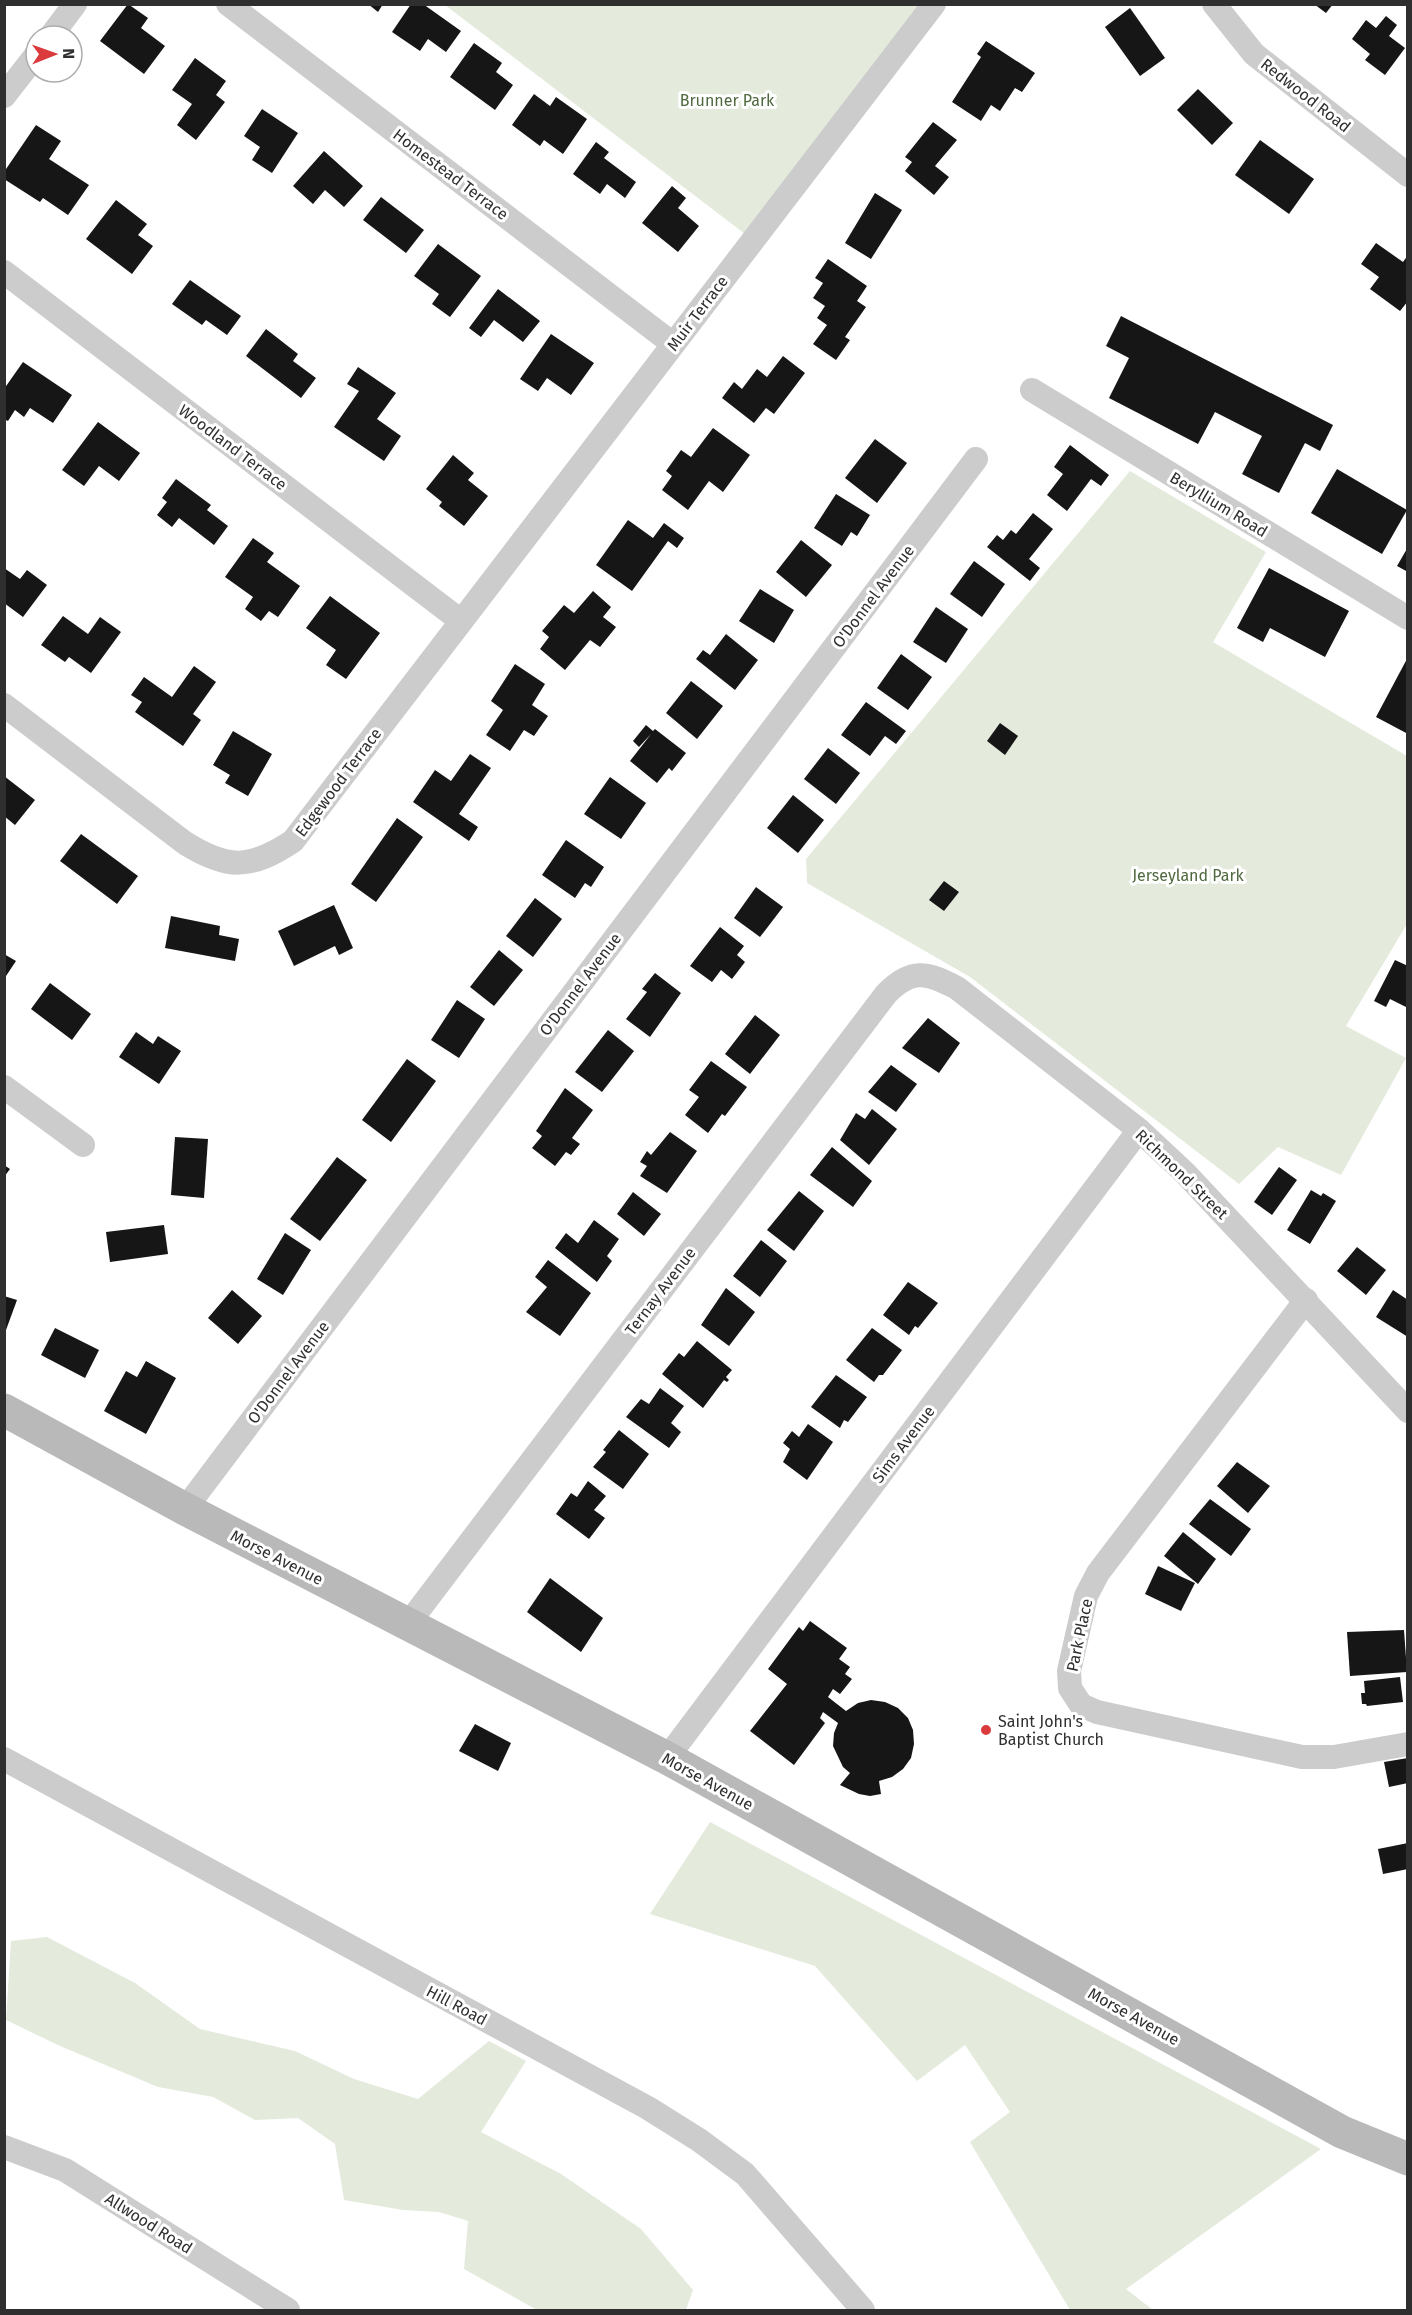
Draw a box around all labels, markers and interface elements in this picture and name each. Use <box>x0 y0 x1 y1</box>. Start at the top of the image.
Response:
north arrow <box>24 24 84 84</box>
text: N <box>59 48 78 59</box>
street label: Redwood Road <box>1257 54 1354 136</box>
park label: Brunner Park <box>680 91 775 110</box>
street label: Homestead Terrace <box>389 125 512 224</box>
street label: Muir Terrace <box>663 272 732 355</box>
street label: Woodland Terrace <box>175 401 291 494</box>
street label: Beryllium Road <box>1166 468 1271 541</box>
street label: O'Donnel Avenue <box>829 541 918 651</box>
street label: Edgewood Terrace <box>291 724 385 840</box>
park label: Jerseyland Park <box>1132 866 1245 885</box>
street label: O'Donnel Avenue <box>536 929 625 1039</box>
street label: Richmond Street <box>1132 1126 1232 1223</box>
street label: Ternay Avenue <box>621 1244 700 1339</box>
street label: O'Donnel Avenue <box>244 1317 333 1427</box>
street label: Sims Avenue <box>868 1402 939 1487</box>
street label: Morse Avenue <box>227 1526 326 1589</box>
street label: Park Place <box>1062 1597 1096 1673</box>
place label: Saint John's Baptist Church <box>998 1712 1104 1749</box>
marker: Saint John's Baptist Church <box>979 1723 993 1737</box>
street label: Morse Avenue <box>659 1749 757 1814</box>
street label: Hill Road <box>423 1982 490 2029</box>
street label: Morse Avenue <box>1085 1984 1183 2049</box>
street label: Allwood Road <box>102 2189 196 2258</box>

